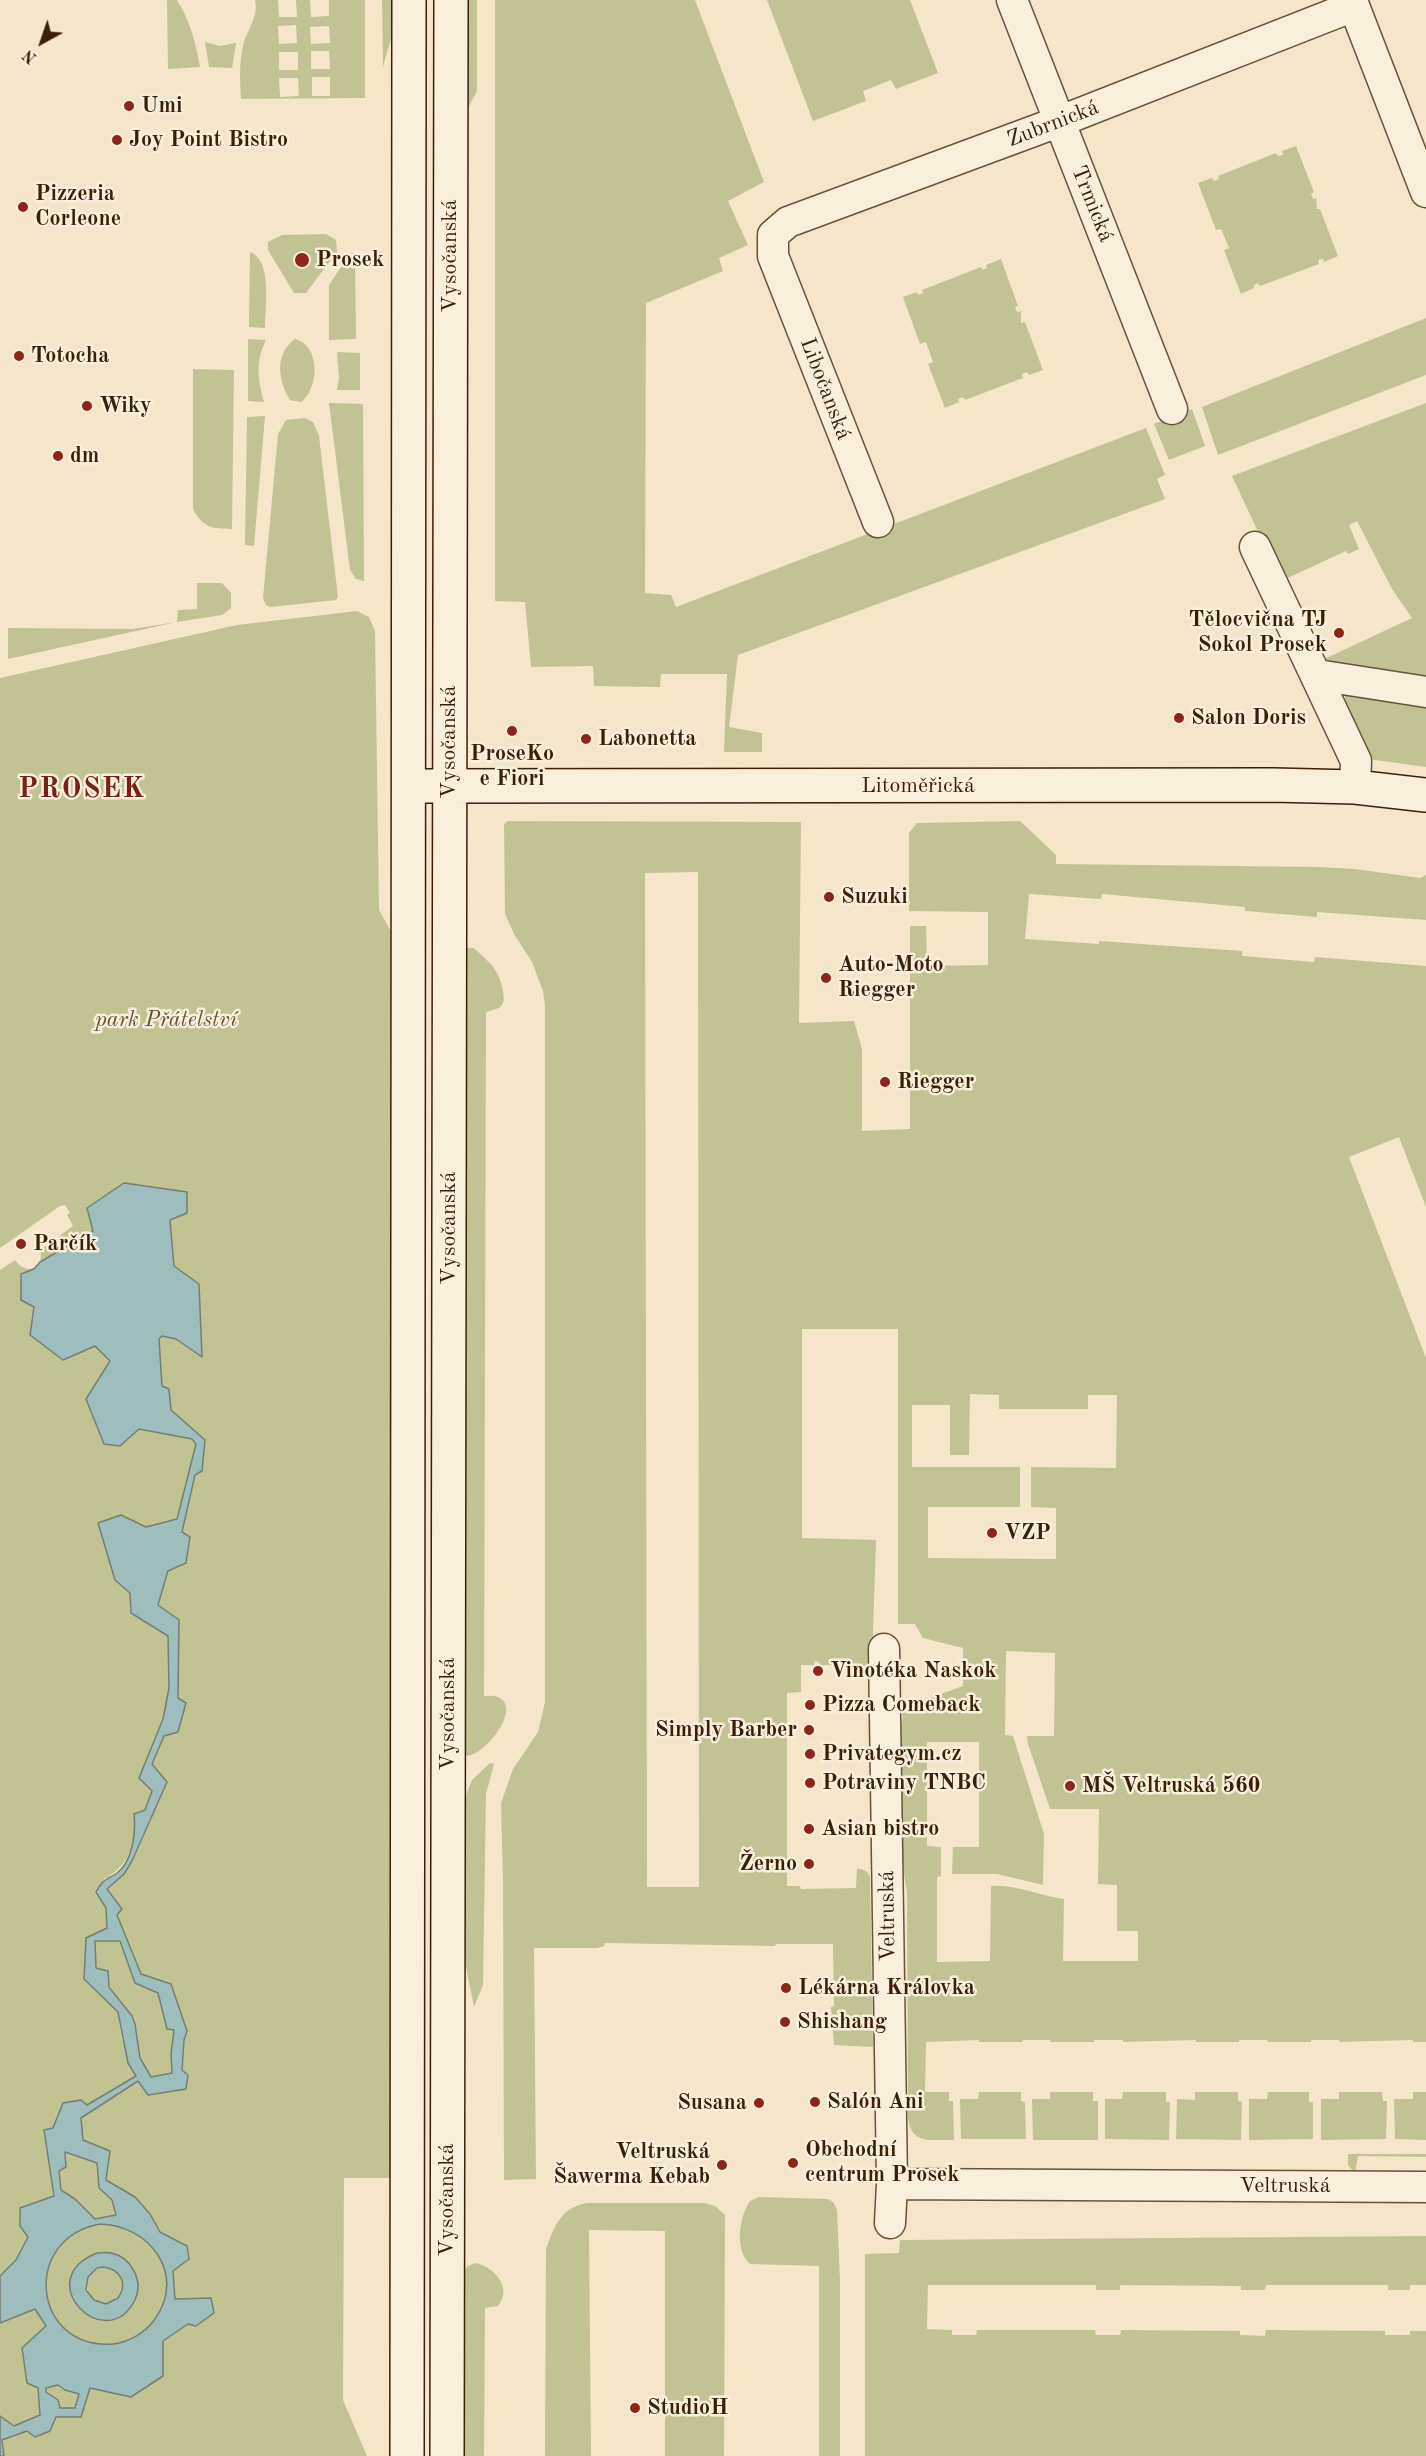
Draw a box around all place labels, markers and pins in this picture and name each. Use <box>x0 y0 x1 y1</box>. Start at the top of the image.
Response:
place label: Umi <box>141 93 183 119</box>
marker: Umi <box>122 99 136 113</box>
place label: Joy Point Bistro <box>129 127 288 153</box>
marker: Joy Point Bistro <box>110 133 124 147</box>
place label: Pizzeria Corleone <box>35 181 121 232</box>
marker: Pizzeria Corleone <box>16 200 30 214</box>
place label: Prosek <box>316 247 384 273</box>
marker: Prosek <box>293 251 311 269</box>
place label: Totocha <box>31 343 109 369</box>
marker: Totocha <box>12 349 26 363</box>
place label: Wiky <box>99 393 152 419</box>
marker: Wiky <box>80 399 94 413</box>
place label: dm <box>70 443 99 469</box>
marker: dm <box>51 449 65 463</box>
place label: Tělocvična TJ Sokol Prosek <box>1189 607 1327 658</box>
marker: Tělocvična TJ Sokol Prosek <box>1332 626 1346 640</box>
place label: Salon Doris <box>1191 705 1306 731</box>
marker: Salon Doris <box>1172 711 1186 725</box>
marker: ProseKo e Fiori <box>505 724 519 738</box>
place label: Labonetta <box>598 726 696 752</box>
marker: Labonetta <box>579 732 593 746</box>
place label: ProseKo e Fiori <box>470 741 554 792</box>
place label: Suzuki <box>841 884 908 910</box>
marker: Suzuki <box>822 890 836 904</box>
place label: Auto-Moto Riegger <box>838 952 944 1004</box>
marker: Auto-Moto Riegger <box>819 971 833 985</box>
place label: Riegger <box>897 1069 974 1095</box>
marker: Riegger <box>878 1075 892 1089</box>
place label: Parčík <box>33 1231 97 1257</box>
marker: Parčík <box>14 1237 28 1251</box>
place label: VZP <box>1004 1520 1051 1546</box>
marker: VZP <box>985 1526 999 1540</box>
place label: Vinotéka Naskok <box>830 1658 997 1684</box>
marker: Vinotéka Naskok <box>811 1664 825 1678</box>
place label: Pizza Comeback <box>822 1692 981 1718</box>
marker: Pizza Comeback <box>803 1698 817 1712</box>
place label: Simply Barber <box>655 1717 797 1743</box>
marker: Simply Barber <box>802 1723 816 1737</box>
place label: Privategym.cz <box>822 1741 962 1767</box>
marker: Privategym.cz <box>803 1747 817 1761</box>
place label: Potraviny TNBC <box>822 1770 986 1796</box>
place label: MŠ Veltruská 560 <box>1082 1773 1260 1799</box>
marker: Potraviny TNBC <box>803 1776 817 1790</box>
marker: MŠ Veltruská 560 <box>1063 1779 1077 1793</box>
place label: Asian bistro <box>821 1816 939 1842</box>
marker: Asian bistro <box>802 1822 816 1836</box>
place label: Žerno <box>739 1851 797 1877</box>
marker: Žerno <box>802 1857 816 1871</box>
place label: Lékárna Královka <box>798 1975 975 2001</box>
marker: Lékárna Královka <box>779 1981 793 1995</box>
place label: Shishang <box>797 2009 887 2035</box>
marker: Shishang <box>778 2015 792 2029</box>
place label: Salón Ani <box>827 2089 923 2115</box>
place label: Susana <box>677 2090 747 2116</box>
marker: Salón Ani <box>808 2095 822 2109</box>
marker: Susana <box>752 2096 766 2110</box>
place label: Obchodní centrum Prosek <box>805 2137 960 2188</box>
place label: Veltruská Šawerma Kebab <box>553 2139 710 2190</box>
marker: Obchodní centrum Prosek <box>786 2156 800 2170</box>
marker: Veltruská Šawerma Kebab <box>715 2158 729 2172</box>
place label: StudioH <box>647 2395 728 2421</box>
marker: StudioH <box>628 2401 642 2415</box>

